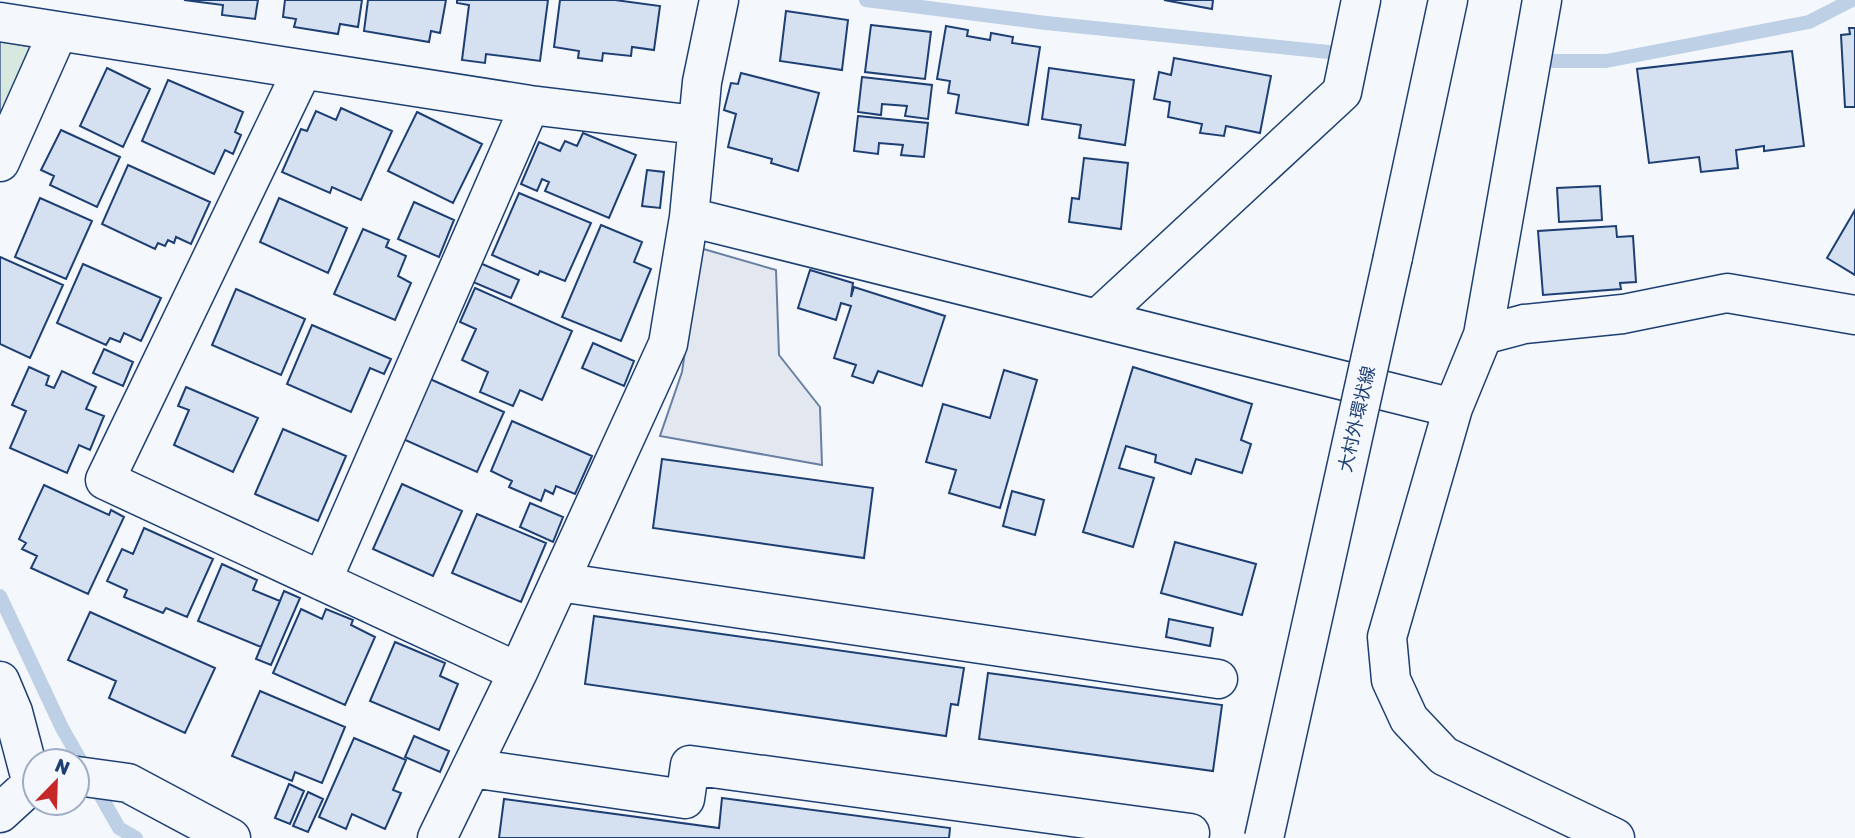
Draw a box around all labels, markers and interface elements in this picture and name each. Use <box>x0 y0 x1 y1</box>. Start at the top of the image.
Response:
street label: 大村外環状線 <box>1334 364 1380 474</box>
north arrow <box>21 747 91 817</box>
text: N <box>52 754 73 780</box>

